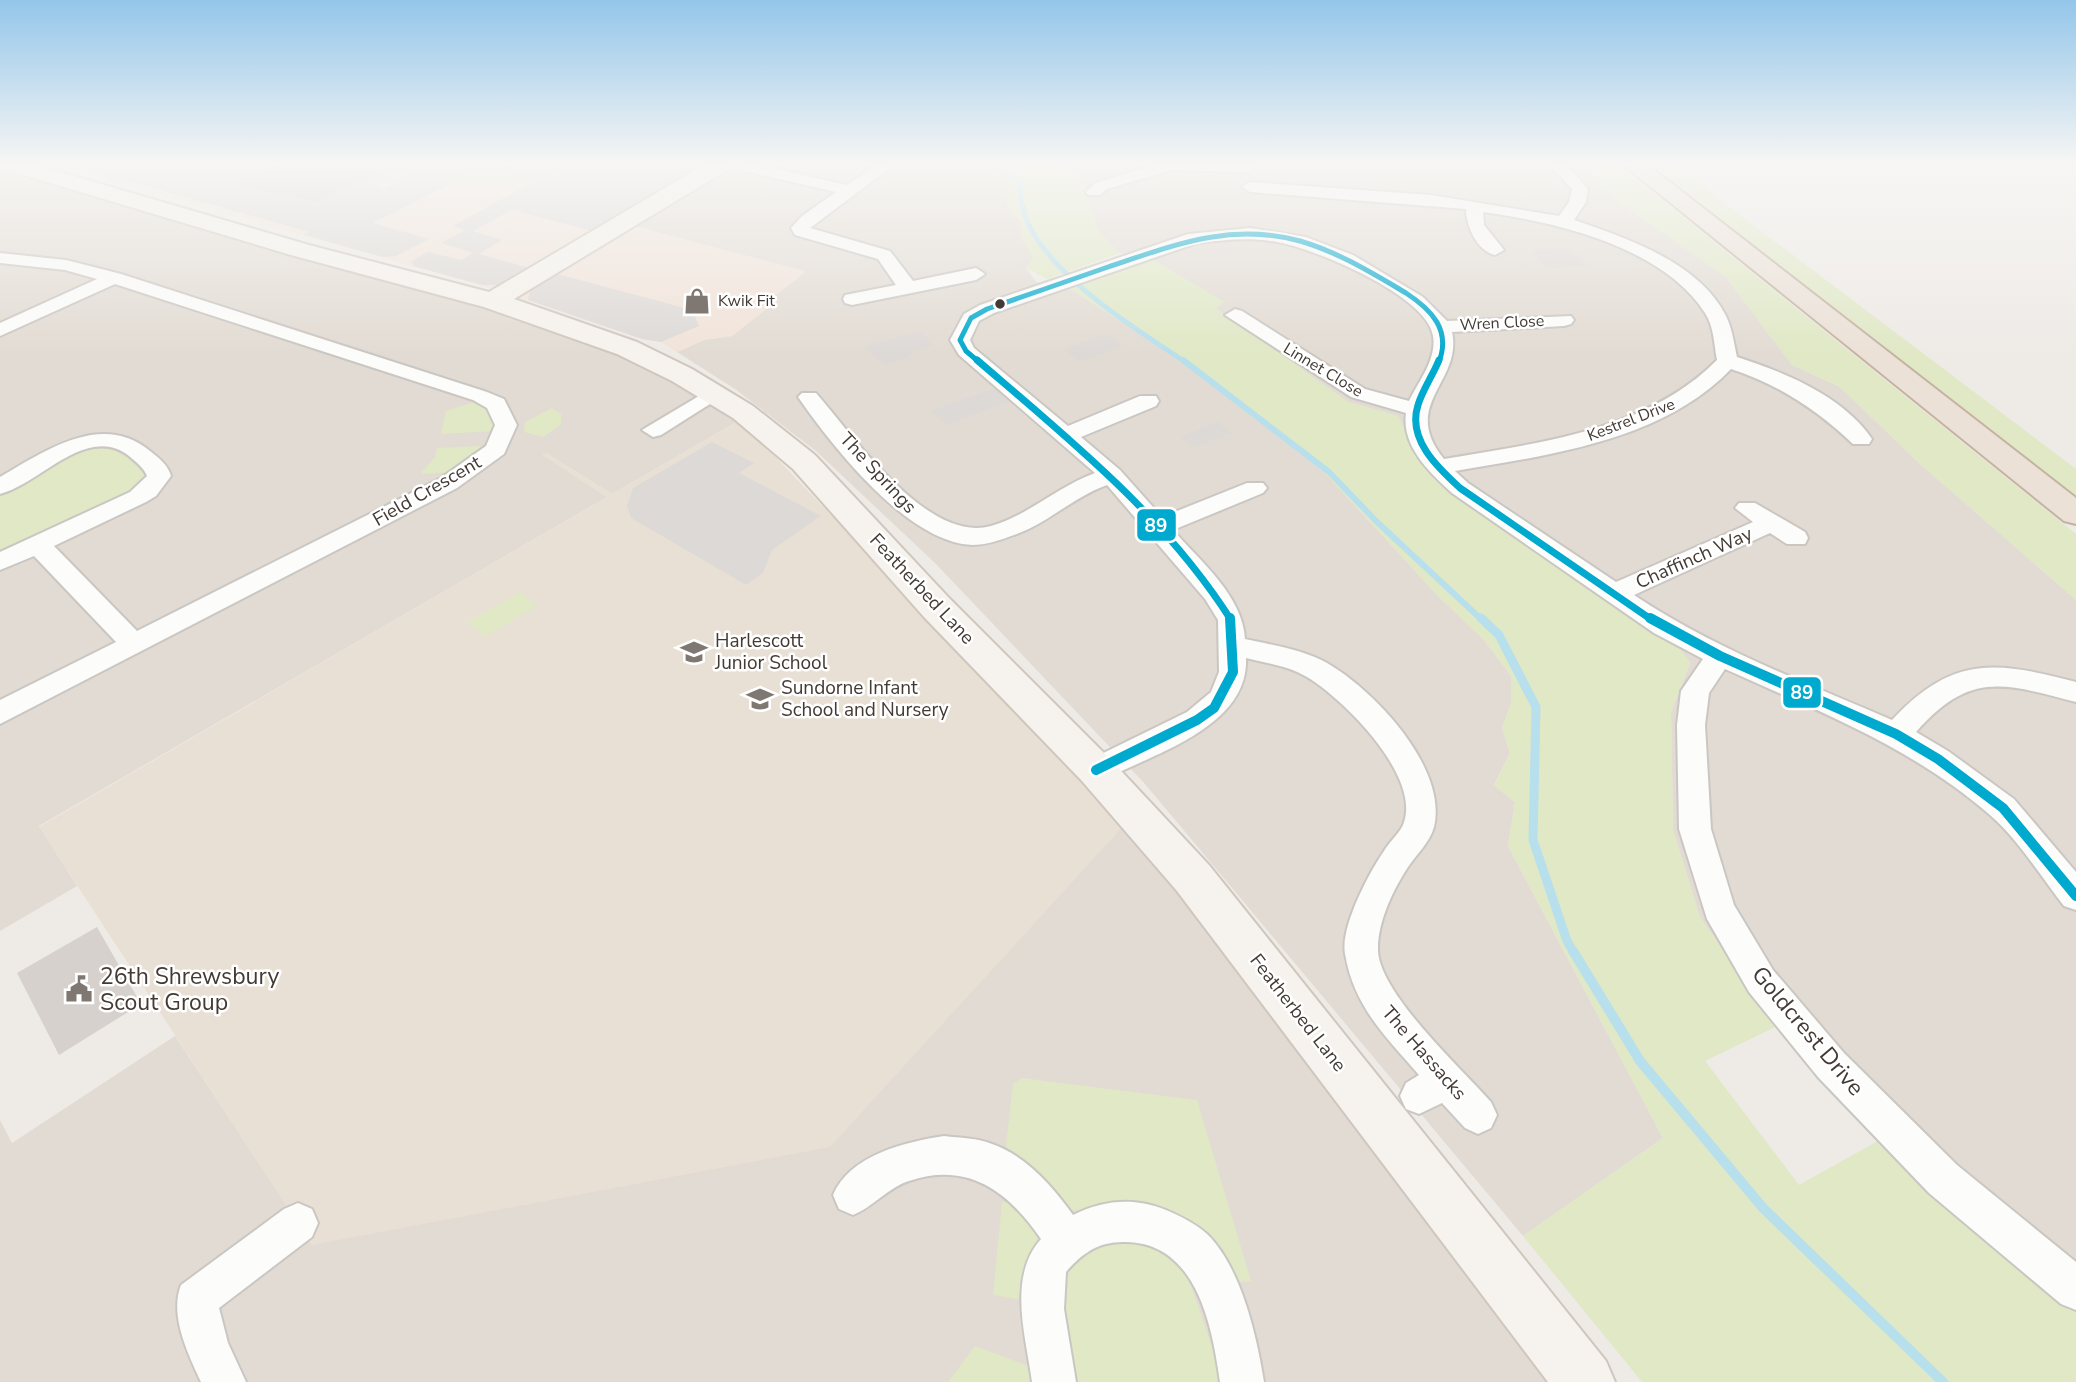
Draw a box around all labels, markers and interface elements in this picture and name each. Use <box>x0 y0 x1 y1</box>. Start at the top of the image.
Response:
shop icon: Kwik Fit <box>682 286 712 316</box>
place label: Kwik Fit <box>718 290 775 312</box>
unlabelled marker <box>993 297 1007 311</box>
street label: Wren Close <box>1459 310 1545 336</box>
street label: Linnet Close <box>1279 338 1367 402</box>
street label: Kestrel Drive <box>1584 393 1678 447</box>
street label: The Springs <box>834 427 922 519</box>
street label: Field Crescent <box>368 449 486 533</box>
line badge: 89 <box>1136 508 1177 542</box>
text: 89 <box>1145 513 1167 539</box>
street label: Chaffinch Way <box>1632 521 1757 595</box>
street label: Featherbed Lane <box>864 528 980 650</box>
place label: Harlescott Junior School <box>714 628 828 676</box>
school or university icon: Harlescott Junior School <box>679 637 709 667</box>
place label: Sundorne Infant School and Nursery <box>781 675 949 723</box>
line badge: 89 <box>1782 676 1822 709</box>
text: 89 <box>1791 680 1813 706</box>
school or university icon: Sundorne Infant School and Nursery <box>745 684 775 714</box>
street label: Featherbed Lane <box>1244 949 1352 1077</box>
street label: Goldcrest Drive <box>1745 960 1871 1102</box>
place label: 26th Shrewsbury Scout Group <box>100 961 279 1018</box>
public building icon: 26th Shrewsbury Scout Group <box>64 974 94 1004</box>
street label: The Hassacks <box>1376 1000 1472 1106</box>

